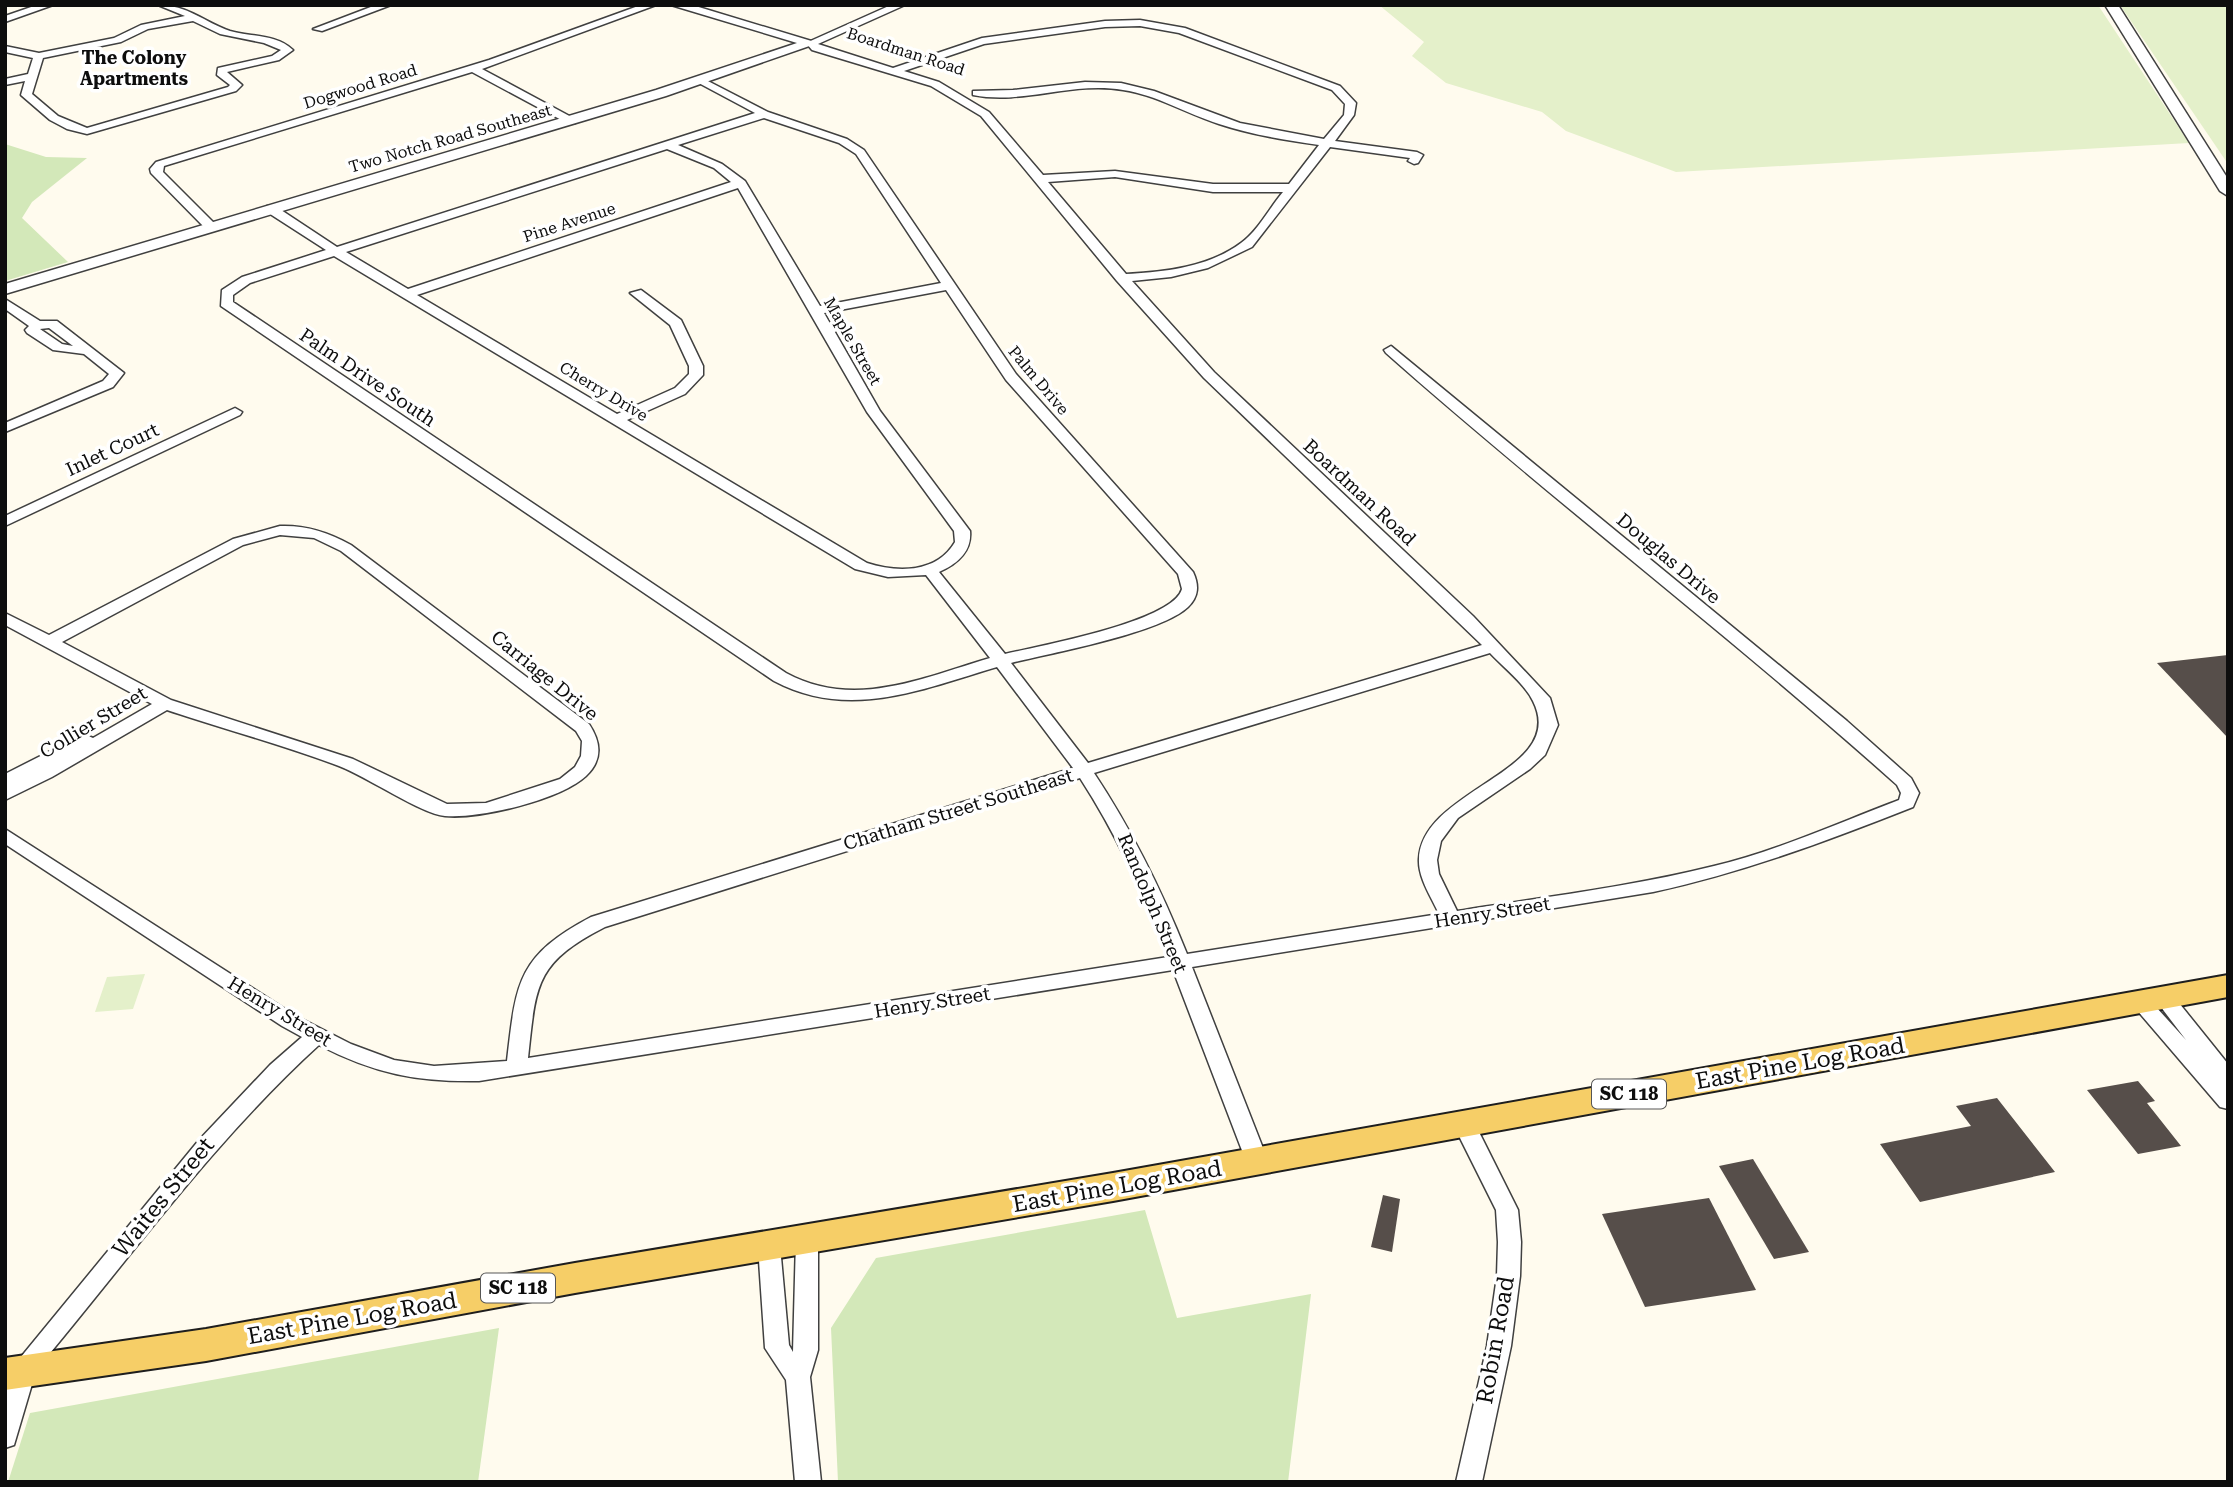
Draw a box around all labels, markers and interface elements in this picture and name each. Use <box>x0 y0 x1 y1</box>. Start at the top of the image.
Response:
street label: Boardman Road <box>845 23 967 79</box>
district label: The Colony Apartments <box>80 47 188 89</box>
street label: Dogwood Road <box>301 60 419 113</box>
street label: Two Notch Road Southeast <box>347 100 554 177</box>
street label: Pine Avenue <box>521 199 618 246</box>
street label: Maple Street <box>820 294 885 388</box>
street label: Palm Drive South <box>295 323 440 432</box>
street label: Palm Drive <box>1004 342 1073 419</box>
street label: Cherry Drive <box>556 358 651 425</box>
street label: Inlet Court <box>62 418 162 481</box>
street label: Boardman Road <box>1299 434 1421 550</box>
street label: Douglas Drive <box>1612 508 1725 609</box>
street label: Carriage Drive <box>487 625 603 726</box>
street label: Collier Street <box>36 681 151 763</box>
street label: Chatham Street Southeast <box>841 764 1076 855</box>
street label: Randolph Street <box>1113 830 1192 976</box>
street label: Henry Street <box>1432 892 1552 933</box>
street label: Henry Street <box>224 971 336 1051</box>
street label: Henry Street <box>872 982 992 1023</box>
street label: East Pine Log Road <box>1693 1032 1907 1095</box>
road number: SC 118 <box>1592 1079 1666 1108</box>
street label: Waites Street <box>107 1132 220 1262</box>
street label: East Pine Log Road <box>1010 1155 1224 1218</box>
road number: SC 118 <box>481 1274 555 1302</box>
street label: Robin Road <box>1471 1274 1520 1406</box>
street label: East Pine Log Road <box>245 1287 459 1350</box>

